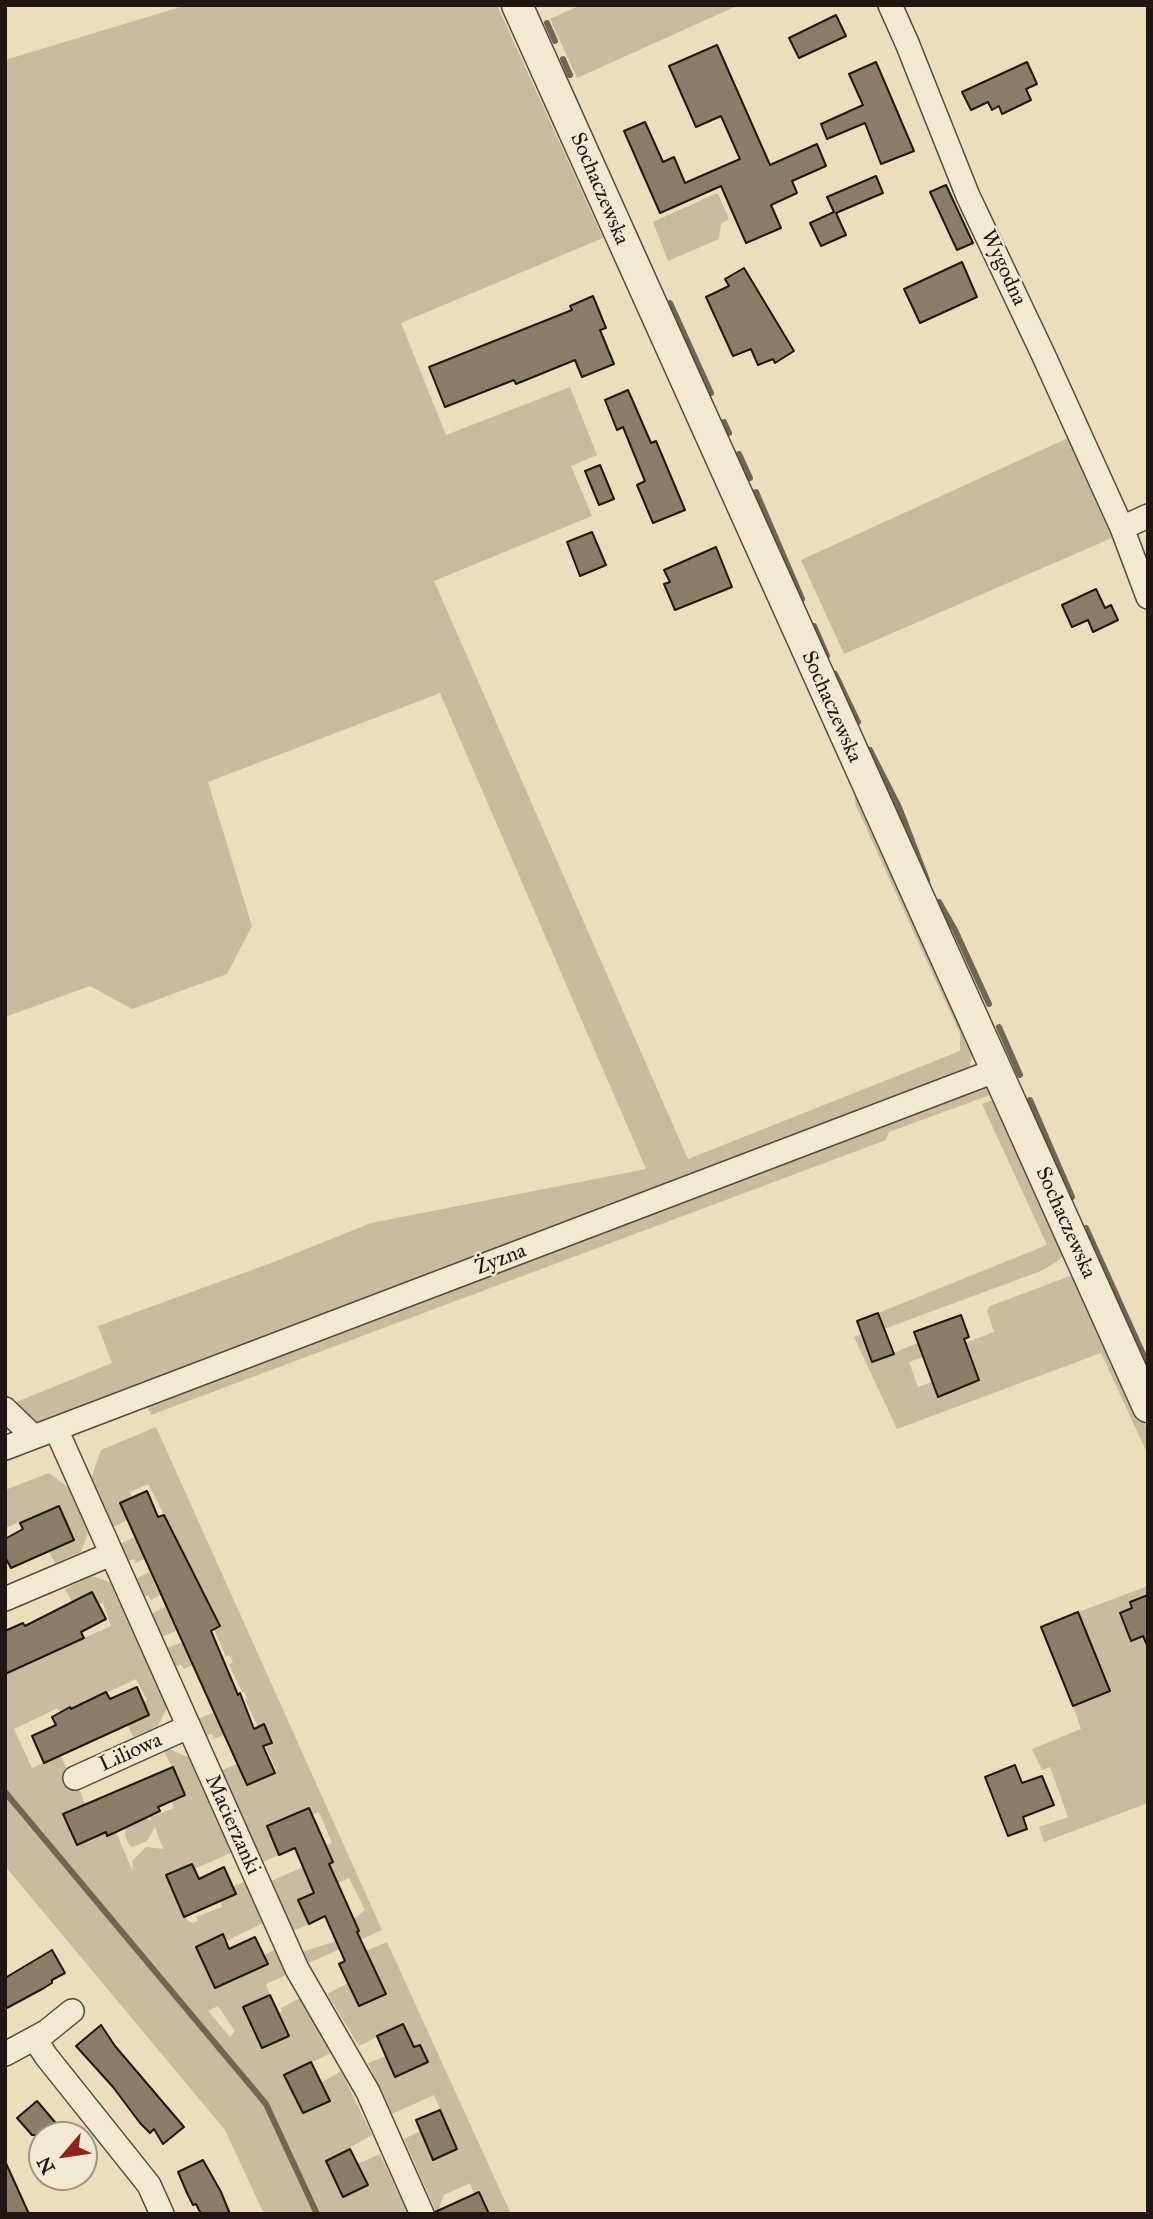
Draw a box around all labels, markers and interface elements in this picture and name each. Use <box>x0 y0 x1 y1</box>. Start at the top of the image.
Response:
street label: Sochaczewska <box>564 129 634 249</box>
street label: Wygodna <box>975 226 1031 310</box>
street label: Sochaczewska <box>795 647 867 767</box>
street label: Sochaczewska <box>1029 1163 1101 1283</box>
street label: Żyzna <box>472 1239 530 1281</box>
street label: Liliowa <box>96 1728 166 1778</box>
street label: Macierzanki <box>199 1771 265 1879</box>
north arrow <box>28 2121 98 2191</box>
text: N <box>32 2153 60 2178</box>

